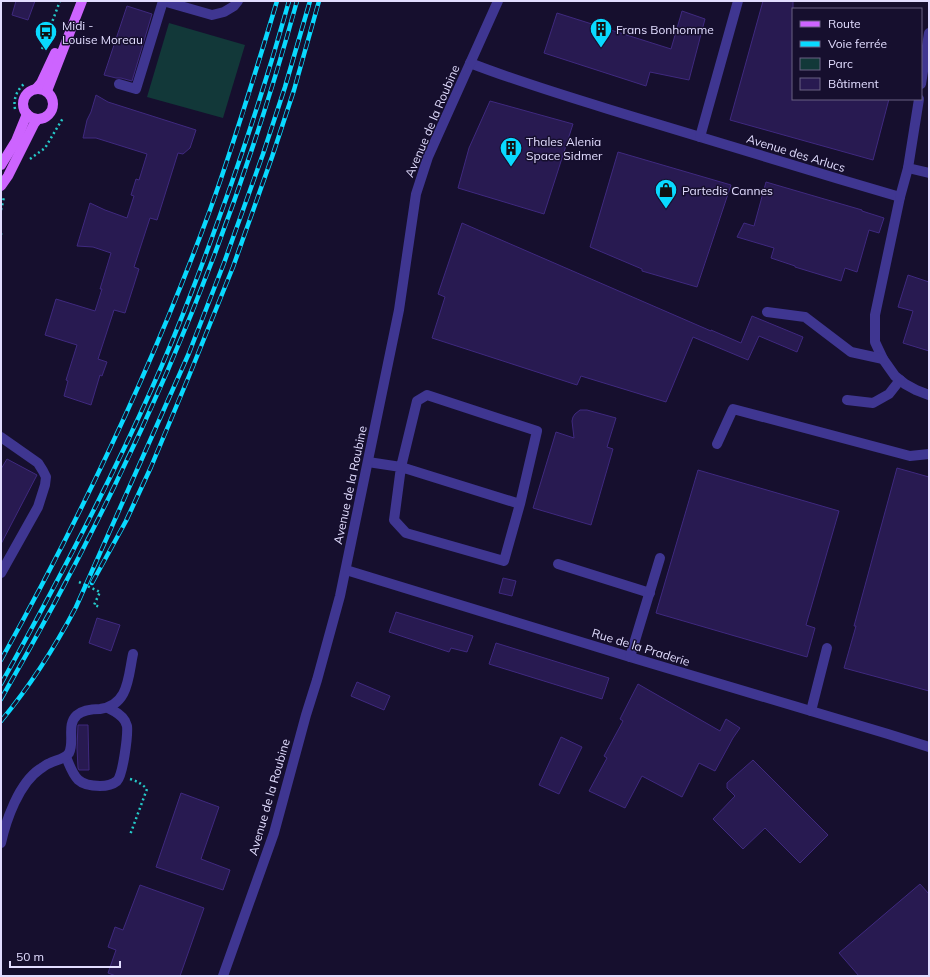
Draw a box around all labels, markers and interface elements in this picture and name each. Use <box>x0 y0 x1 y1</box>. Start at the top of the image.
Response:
legend <box>792 8 922 100</box>
building icon: Frans Bonhomme <box>588 16 614 49</box>
text: Route <box>828 16 861 31</box>
place label: Midi - Louise Moreau <box>62 18 143 47</box>
bus stop icon: Midi - Louise Moreau <box>33 19 59 52</box>
place label: Frans Bonhomme <box>616 22 714 37</box>
text: Voie ferrée <box>828 36 887 51</box>
text: Parc <box>828 56 853 71</box>
street label: Avenue de la Roubine <box>402 63 462 179</box>
text: Bâtiment <box>828 76 879 91</box>
street label: Avenue des Arlucs <box>745 131 847 175</box>
place label: Thales Alenia Space Sidmer <box>526 134 603 163</box>
building icon: Thales Alenia Space Sidmer <box>498 135 524 168</box>
shop icon: Partedis Cannes <box>653 177 679 210</box>
place label: Partedis Cannes <box>682 183 773 198</box>
street label: Avenue de la Roubine <box>330 424 370 546</box>
street label: Rue de la Praderie <box>590 625 692 669</box>
street label: Avenue de la Roubine <box>245 737 293 857</box>
scale bar <box>10 943 120 969</box>
text: 50 m <box>16 949 44 964</box>

